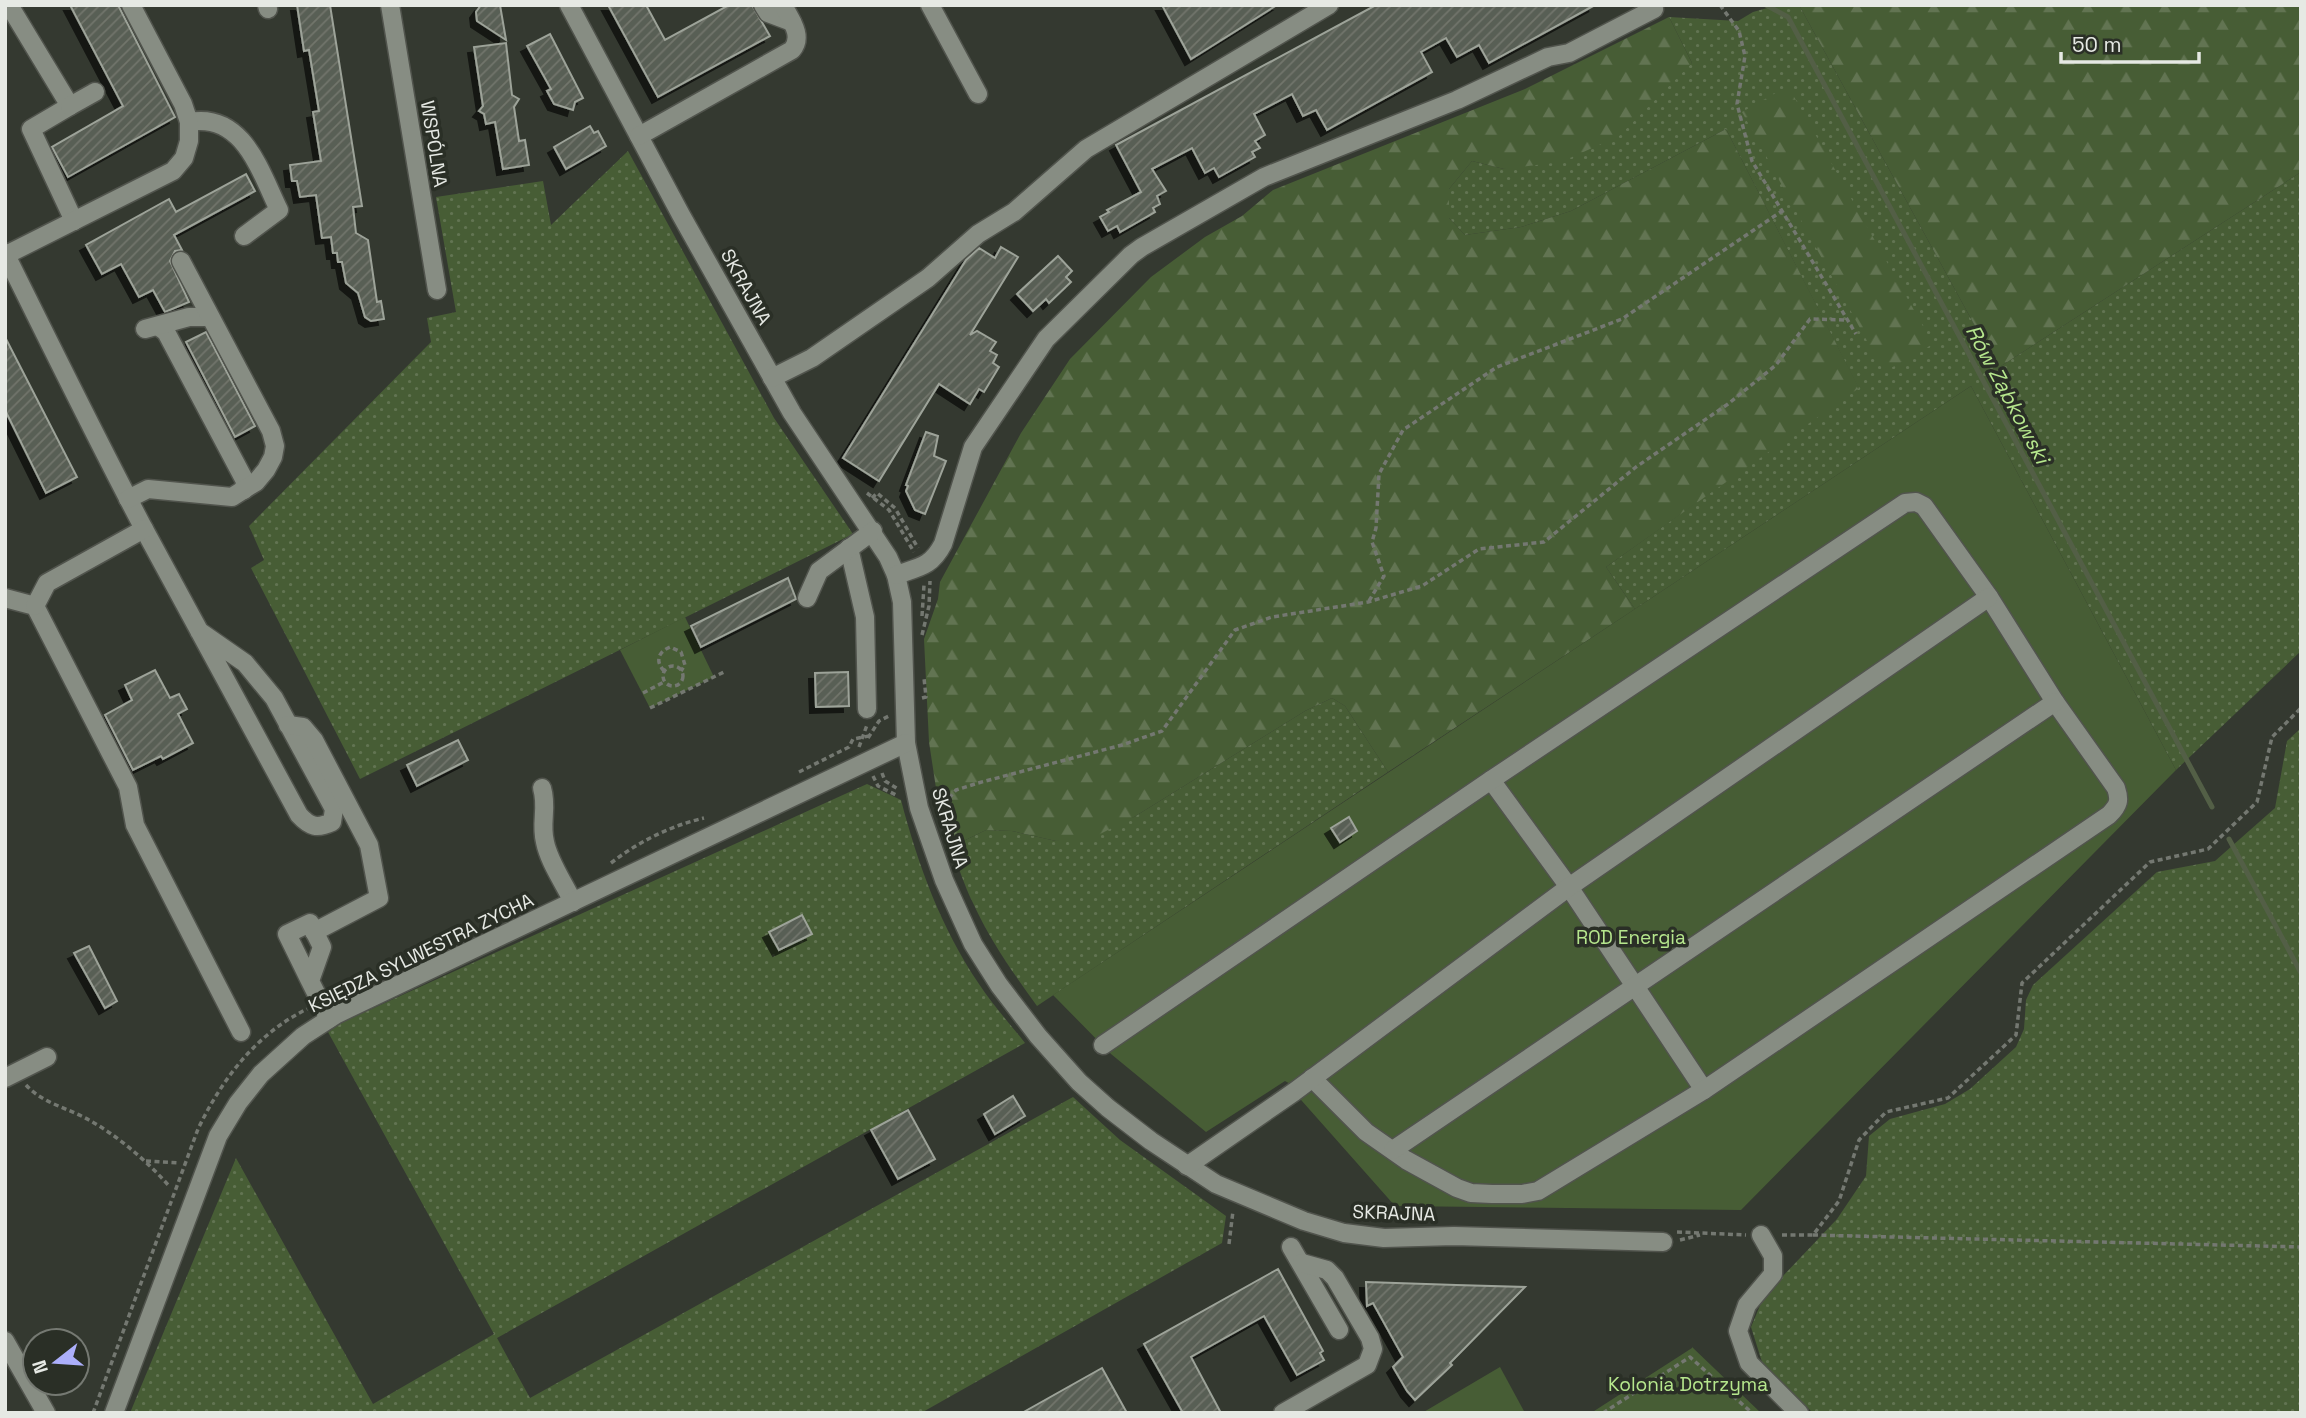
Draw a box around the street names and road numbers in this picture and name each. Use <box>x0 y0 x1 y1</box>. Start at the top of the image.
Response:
street label: WSPÓLNA <box>415 99 453 189</box>
street label: SKRAJNA <box>715 245 777 329</box>
street label: SKRAJNA <box>926 785 974 871</box>
street label: KSIĘDZA SYLWESTRA ZYCHA <box>304 887 538 1019</box>
street label: SKRAJNA <box>1352 1199 1436 1227</box>

